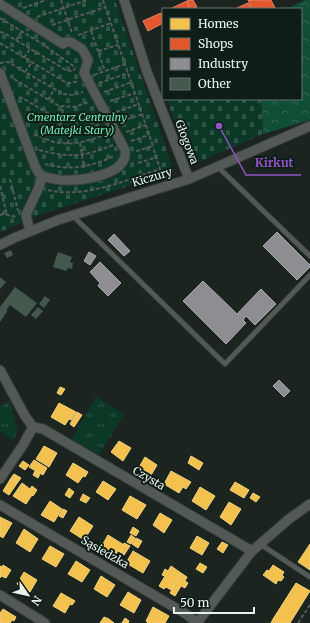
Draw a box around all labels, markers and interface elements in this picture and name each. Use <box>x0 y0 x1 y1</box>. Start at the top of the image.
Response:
legend <box>162 8 302 100</box>
text: Homes <box>198 16 239 31</box>
text: Shops <box>198 36 233 51</box>
text: Industry <box>198 56 248 71</box>
text: Other <box>198 76 232 91</box>
park label: Cmentarz Centralny (Matejki Stary) <box>27 110 127 137</box>
street label: Głogowa <box>172 118 202 166</box>
callout: Kirkut <box>246 151 301 175</box>
text: Kirkut <box>255 155 293 170</box>
street label: Kiczury <box>130 164 174 190</box>
street label: Czysta <box>130 463 168 493</box>
street label: Sąsiedzka <box>79 533 131 571</box>
north arrow <box>8 575 48 615</box>
scale bar <box>174 589 254 615</box>
text: N <box>28 593 45 608</box>
text: 50 m <box>180 595 209 610</box>

